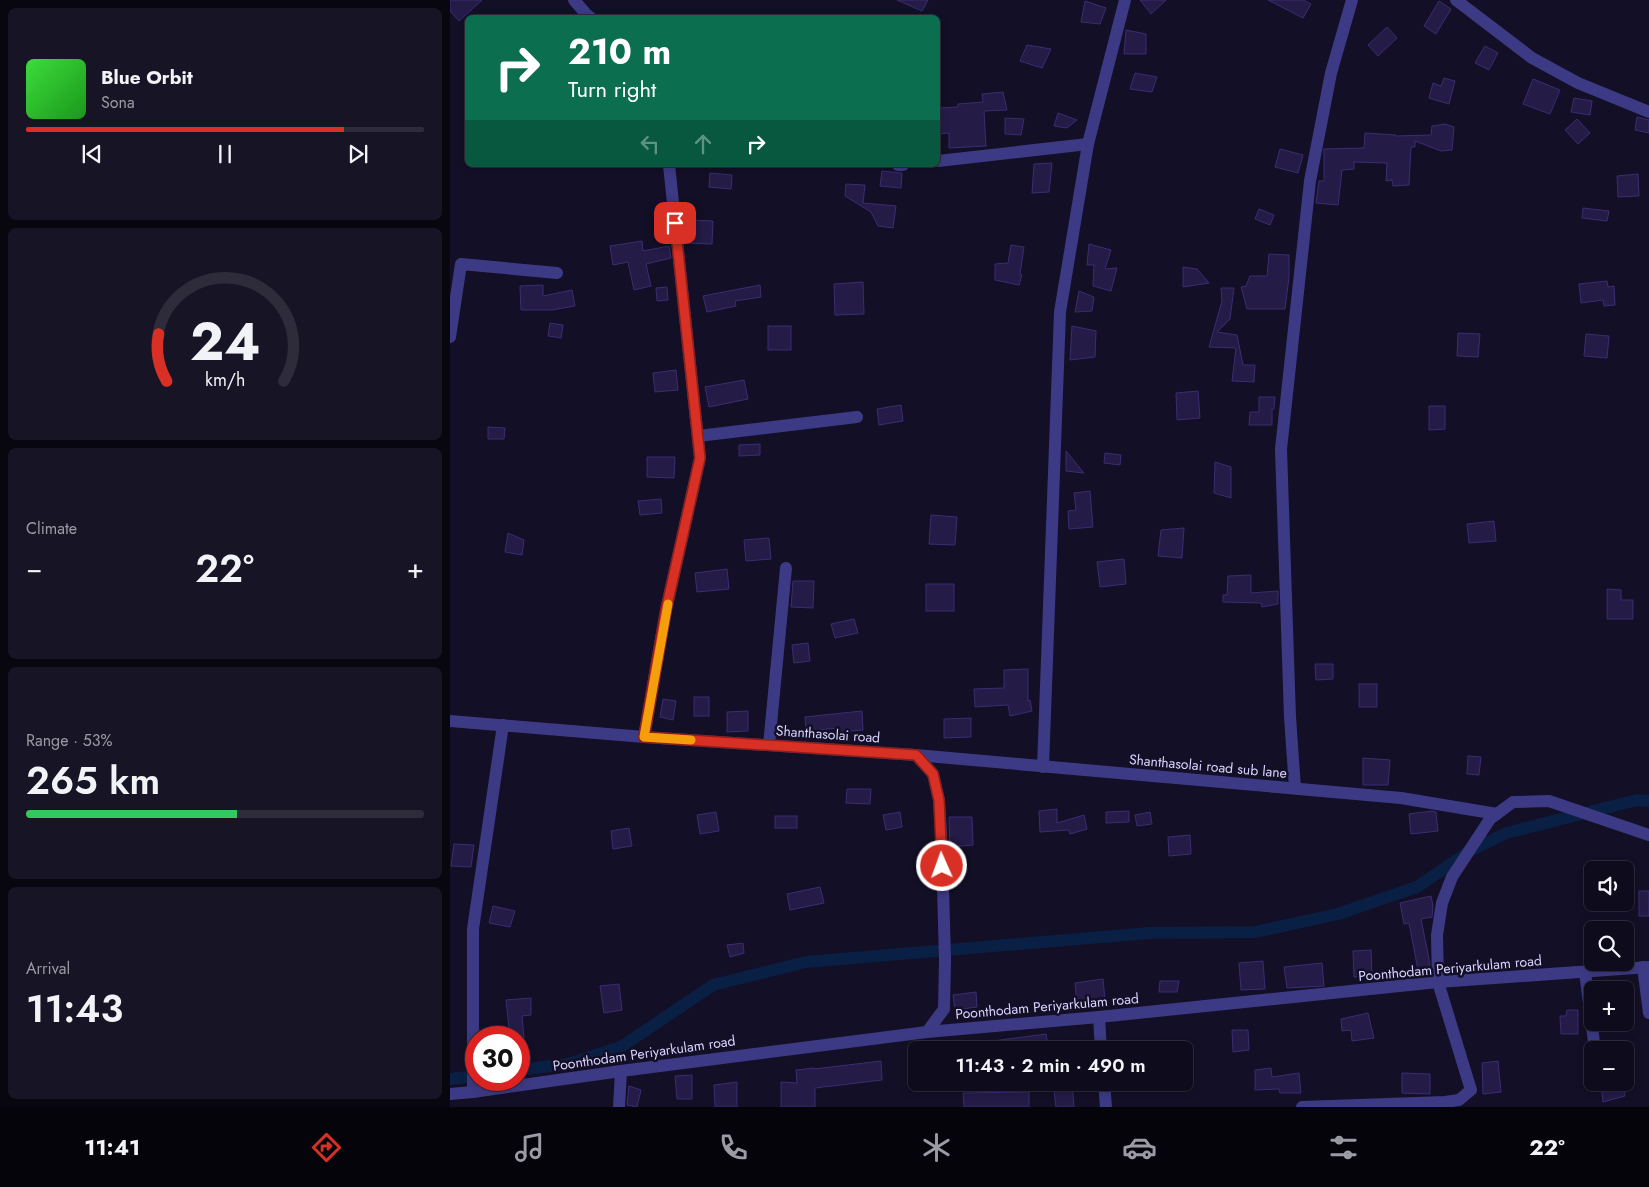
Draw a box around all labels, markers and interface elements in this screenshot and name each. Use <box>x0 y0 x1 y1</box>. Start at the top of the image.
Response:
text: 210 m <box>568 27 671 77</box>
icon: right <box>485 35 550 100</box>
text: Blue Orbit <box>101 64 193 91</box>
text: Turn right <box>568 73 656 105</box>
text: Sona <box>101 91 135 114</box>
icon: left <box>636 130 664 158</box>
icon: ahead <box>689 130 717 158</box>
icon: right <box>742 130 770 158</box>
icon: previous <box>78 140 106 168</box>
icon: pause <box>211 140 239 168</box>
icon: next <box>344 140 372 168</box>
pin <box>654 202 696 244</box>
icon: arrive <box>661 209 689 237</box>
text: 24 <box>190 304 260 380</box>
text: km/h <box>205 367 245 393</box>
text: Climate <box>26 517 77 540</box>
text: 22° <box>195 541 254 596</box>
text: − <box>26 548 43 589</box>
text: + <box>407 548 424 589</box>
street label: Shanthasolai road <box>775 720 881 748</box>
text: Range · 53% <box>26 729 113 752</box>
street label: Shanthasolai road sub lane <box>1128 749 1288 783</box>
text: 265 km <box>26 753 160 808</box>
position arrow <box>915 839 967 891</box>
map controls <box>1584 861 1634 1091</box>
button: sound <box>1584 861 1634 911</box>
button: search <box>1584 921 1634 971</box>
street label: Poonthodam Periyarkulam road <box>1357 950 1543 986</box>
text: Arrival <box>26 957 70 980</box>
text: 11:43 <box>26 981 123 1036</box>
button: + <box>1584 981 1634 1031</box>
street label: Poonthodam Periyarkulam road <box>954 988 1140 1024</box>
speed limit sign: 30 <box>465 1026 530 1091</box>
street label: Poonthodam Periyarkulam road <box>551 1030 737 1076</box>
button: − <box>1584 1041 1634 1091</box>
text: 11:43 · 2 min · 490 m <box>955 1052 1146 1079</box>
icon: directions <box>309 1130 344 1165</box>
icon: music <box>512 1130 547 1165</box>
icon: phone <box>716 1130 751 1165</box>
icon: climate <box>919 1130 954 1165</box>
icon: car <box>1122 1130 1157 1165</box>
icon: filters <box>1326 1130 1361 1165</box>
text: 11:41 <box>84 1131 140 1163</box>
text: 22° <box>1529 1131 1565 1163</box>

